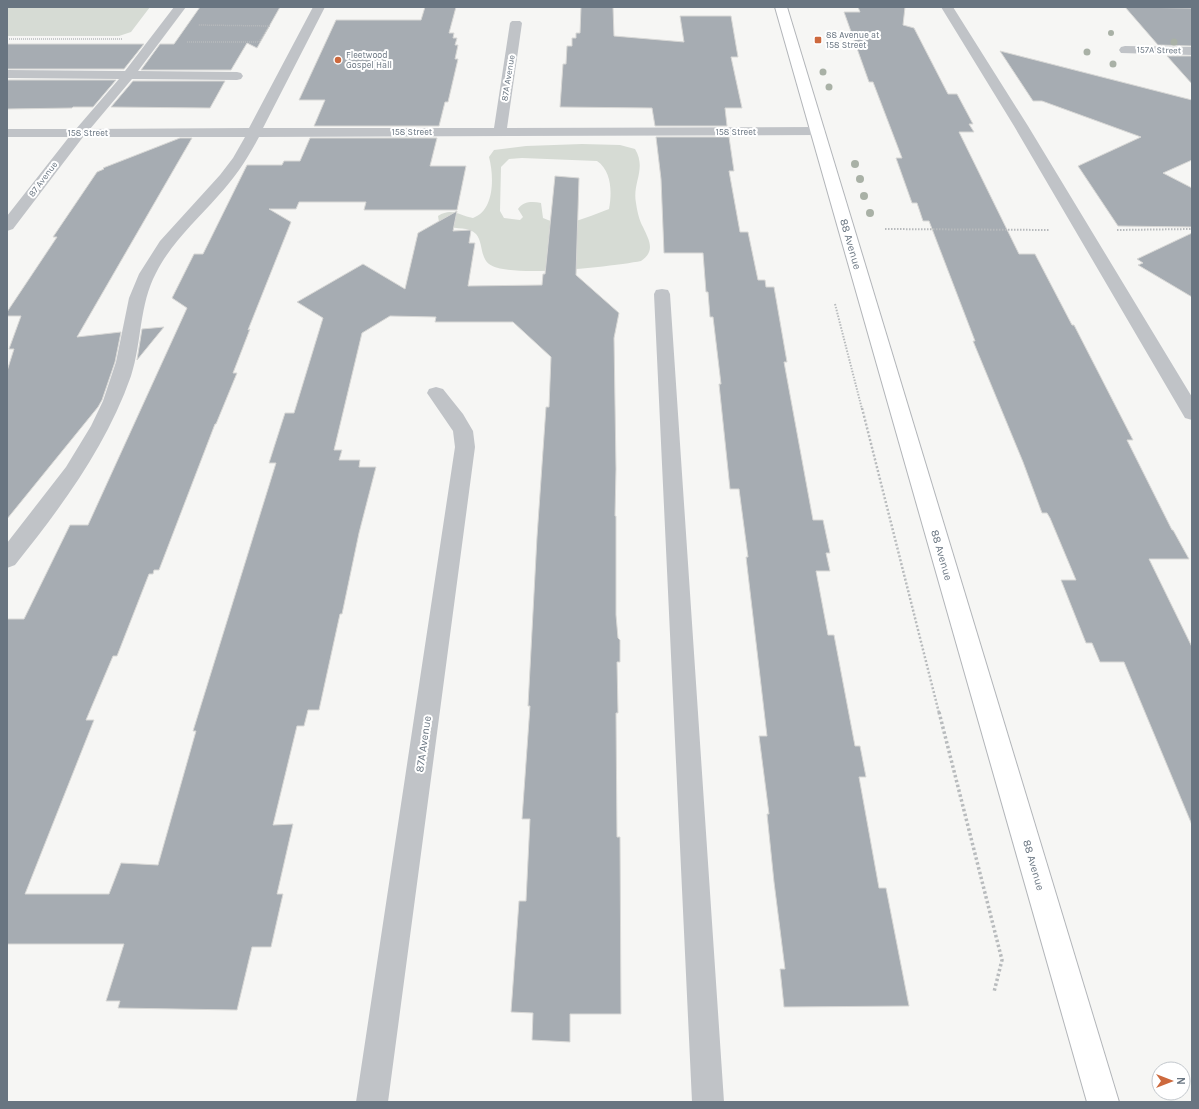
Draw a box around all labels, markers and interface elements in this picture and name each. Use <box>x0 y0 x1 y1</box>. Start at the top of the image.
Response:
place label: 88 Avenue at 158 Street <box>826 30 880 50</box>
marker: 88 Avenue at 158 Street <box>813 35 823 45</box>
street label: 157A Street <box>1137 45 1182 55</box>
place label: Fleetwood Gospel Hall <box>346 50 392 70</box>
street label: 87A Avenue <box>499 54 517 102</box>
marker: Fleetwood Gospel Hall <box>333 55 343 65</box>
street label: 158 Street <box>392 127 433 137</box>
street label: 158 Street <box>716 127 757 137</box>
street label: 158 Street <box>68 128 109 138</box>
street label: 87 Avenue <box>27 159 60 199</box>
street label: 88 Avenue <box>837 217 864 271</box>
street label: 88 Avenue <box>928 528 955 582</box>
street label: 87A Avenue <box>413 715 434 773</box>
street label: 88 Avenue <box>1020 838 1047 892</box>
north arrow <box>1151 1061 1191 1101</box>
text: N <box>1174 1077 1187 1085</box>

